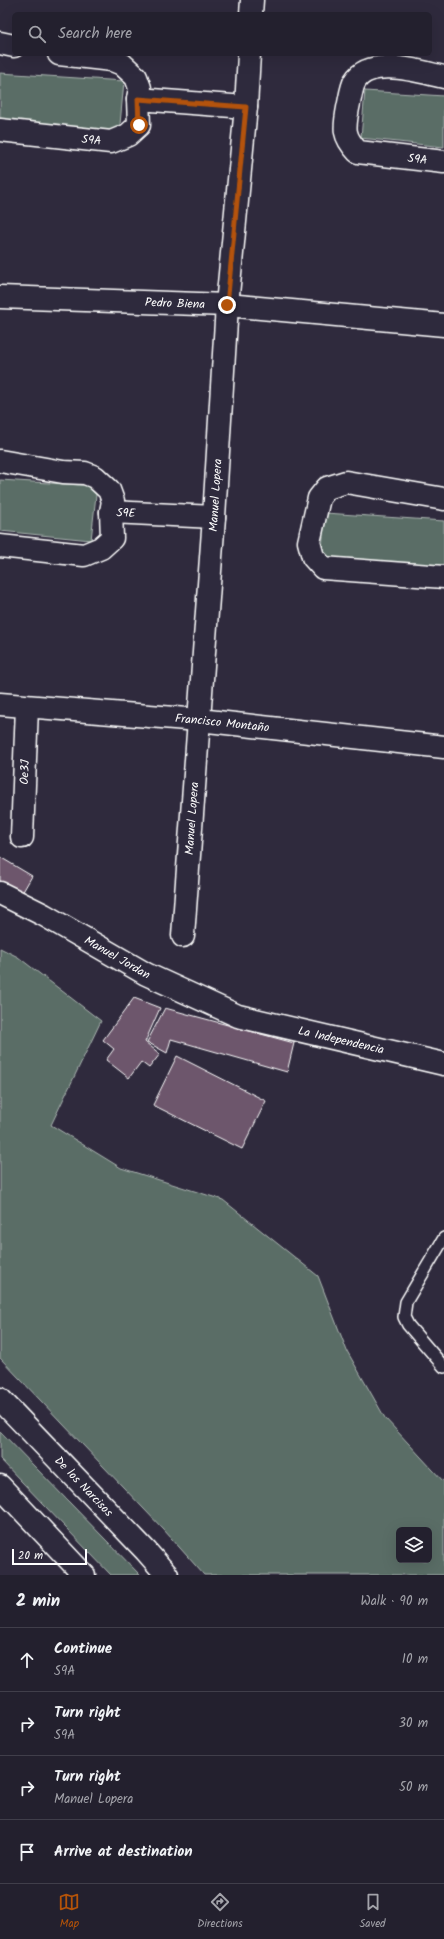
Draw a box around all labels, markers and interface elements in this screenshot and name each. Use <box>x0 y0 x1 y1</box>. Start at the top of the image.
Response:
search box <box>12 12 432 56</box>
text: Search here <box>58 22 132 46</box>
icon: search <box>26 23 48 45</box>
route start <box>130 116 148 134</box>
street label: S9A <box>81 129 102 150</box>
street label: S9A <box>407 148 428 169</box>
street label: Pedro Biena <box>145 293 206 314</box>
route end <box>218 296 236 314</box>
street label: Manuel Lopera <box>203 458 227 532</box>
street label: S9E <box>116 503 137 523</box>
street label: Francisco Montaño <box>174 709 270 737</box>
street label: Oe3J <box>15 759 34 785</box>
street label: Manuel Lopera <box>180 781 204 856</box>
street label: Manuel Jordan <box>81 931 153 984</box>
street label: La Independencia <box>296 1021 386 1059</box>
street label: De los Narcisos <box>50 1452 118 1521</box>
map controls <box>396 1527 432 1563</box>
button: layers <box>396 1527 432 1563</box>
scale bar <box>12 1547 87 1566</box>
text: 20 m <box>18 1547 43 1565</box>
text: 2 min <box>16 1588 60 1615</box>
text: Walk · 90 m <box>361 1591 428 1612</box>
text: Continue <box>54 1637 112 1661</box>
icon: ahead <box>16 1649 38 1671</box>
text: 10 m <box>402 1649 428 1670</box>
text: S9A <box>54 1661 75 1682</box>
text: Turn right <box>54 1701 121 1725</box>
icon: right <box>16 1713 38 1735</box>
text: 30 m <box>399 1713 428 1734</box>
text: S9A <box>54 1725 75 1746</box>
text: Turn right <box>54 1765 121 1789</box>
icon: right <box>16 1777 38 1799</box>
text: 50 m <box>399 1777 428 1798</box>
text: Manuel Lopera <box>54 1789 133 1810</box>
text: Arrive at destination <box>54 1840 193 1864</box>
icon: arrive <box>16 1841 38 1863</box>
tab: Map <box>58 1891 80 1933</box>
tab: Directions <box>197 1891 243 1933</box>
tab: Saved <box>360 1891 386 1933</box>

